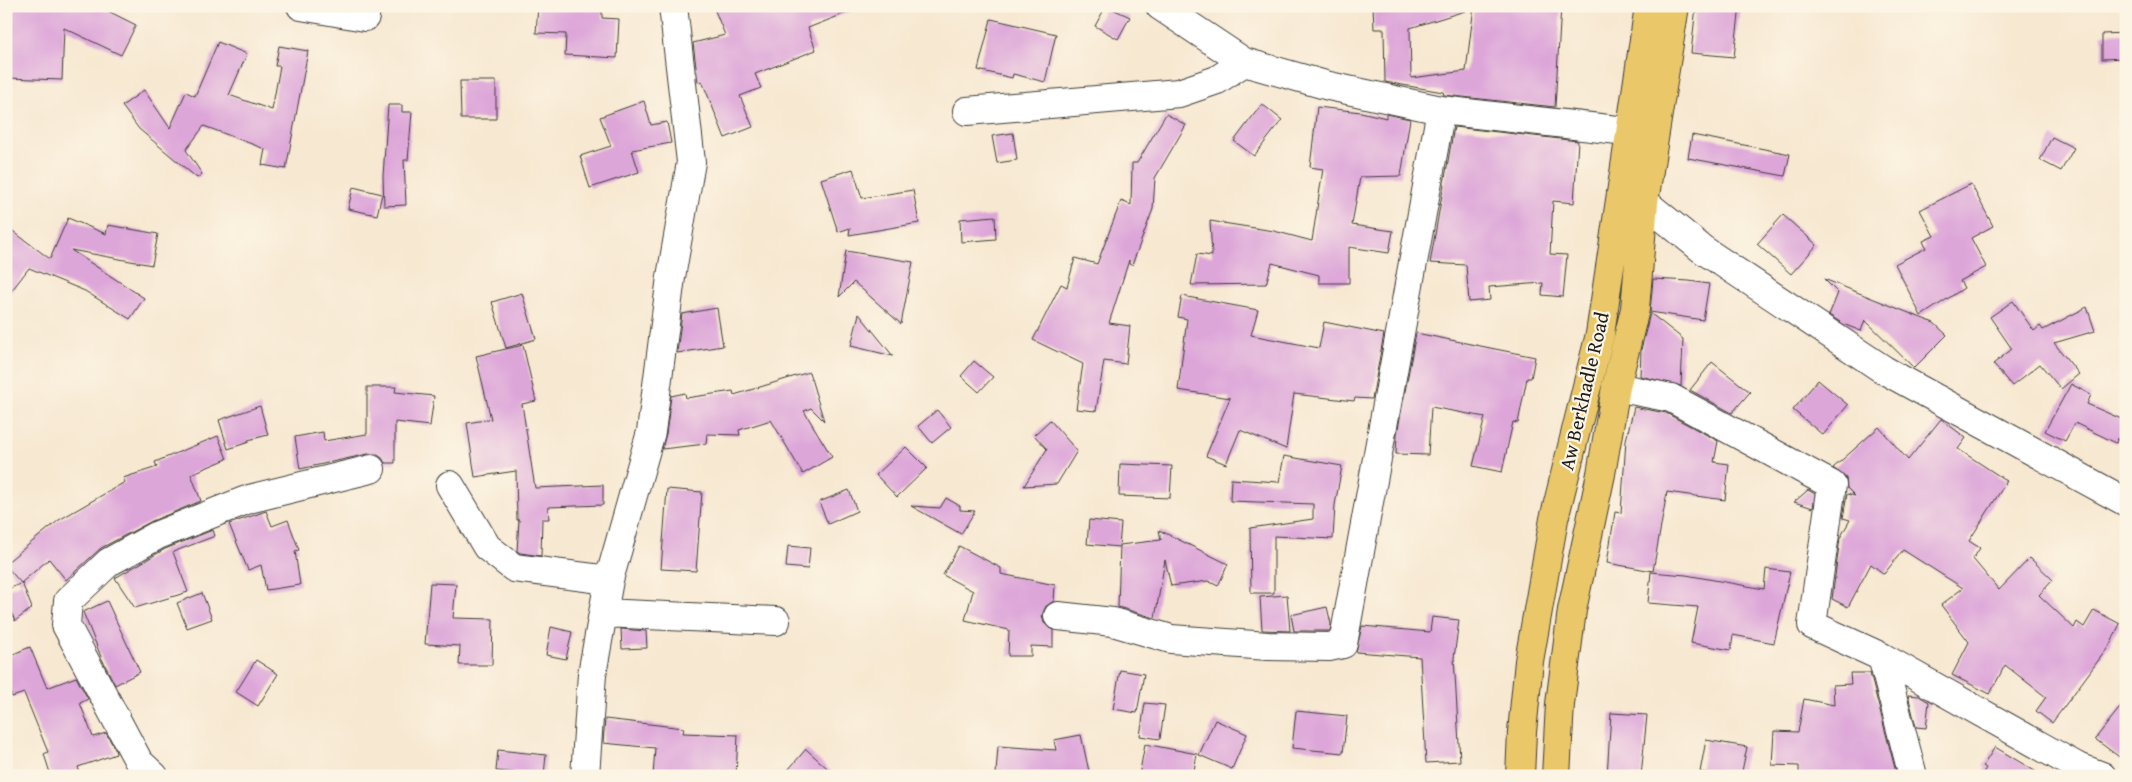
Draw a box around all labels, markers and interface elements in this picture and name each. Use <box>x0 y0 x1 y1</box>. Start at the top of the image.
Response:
street label: Aw Berkhadle Road <box>1551 309 1616 473</box>

